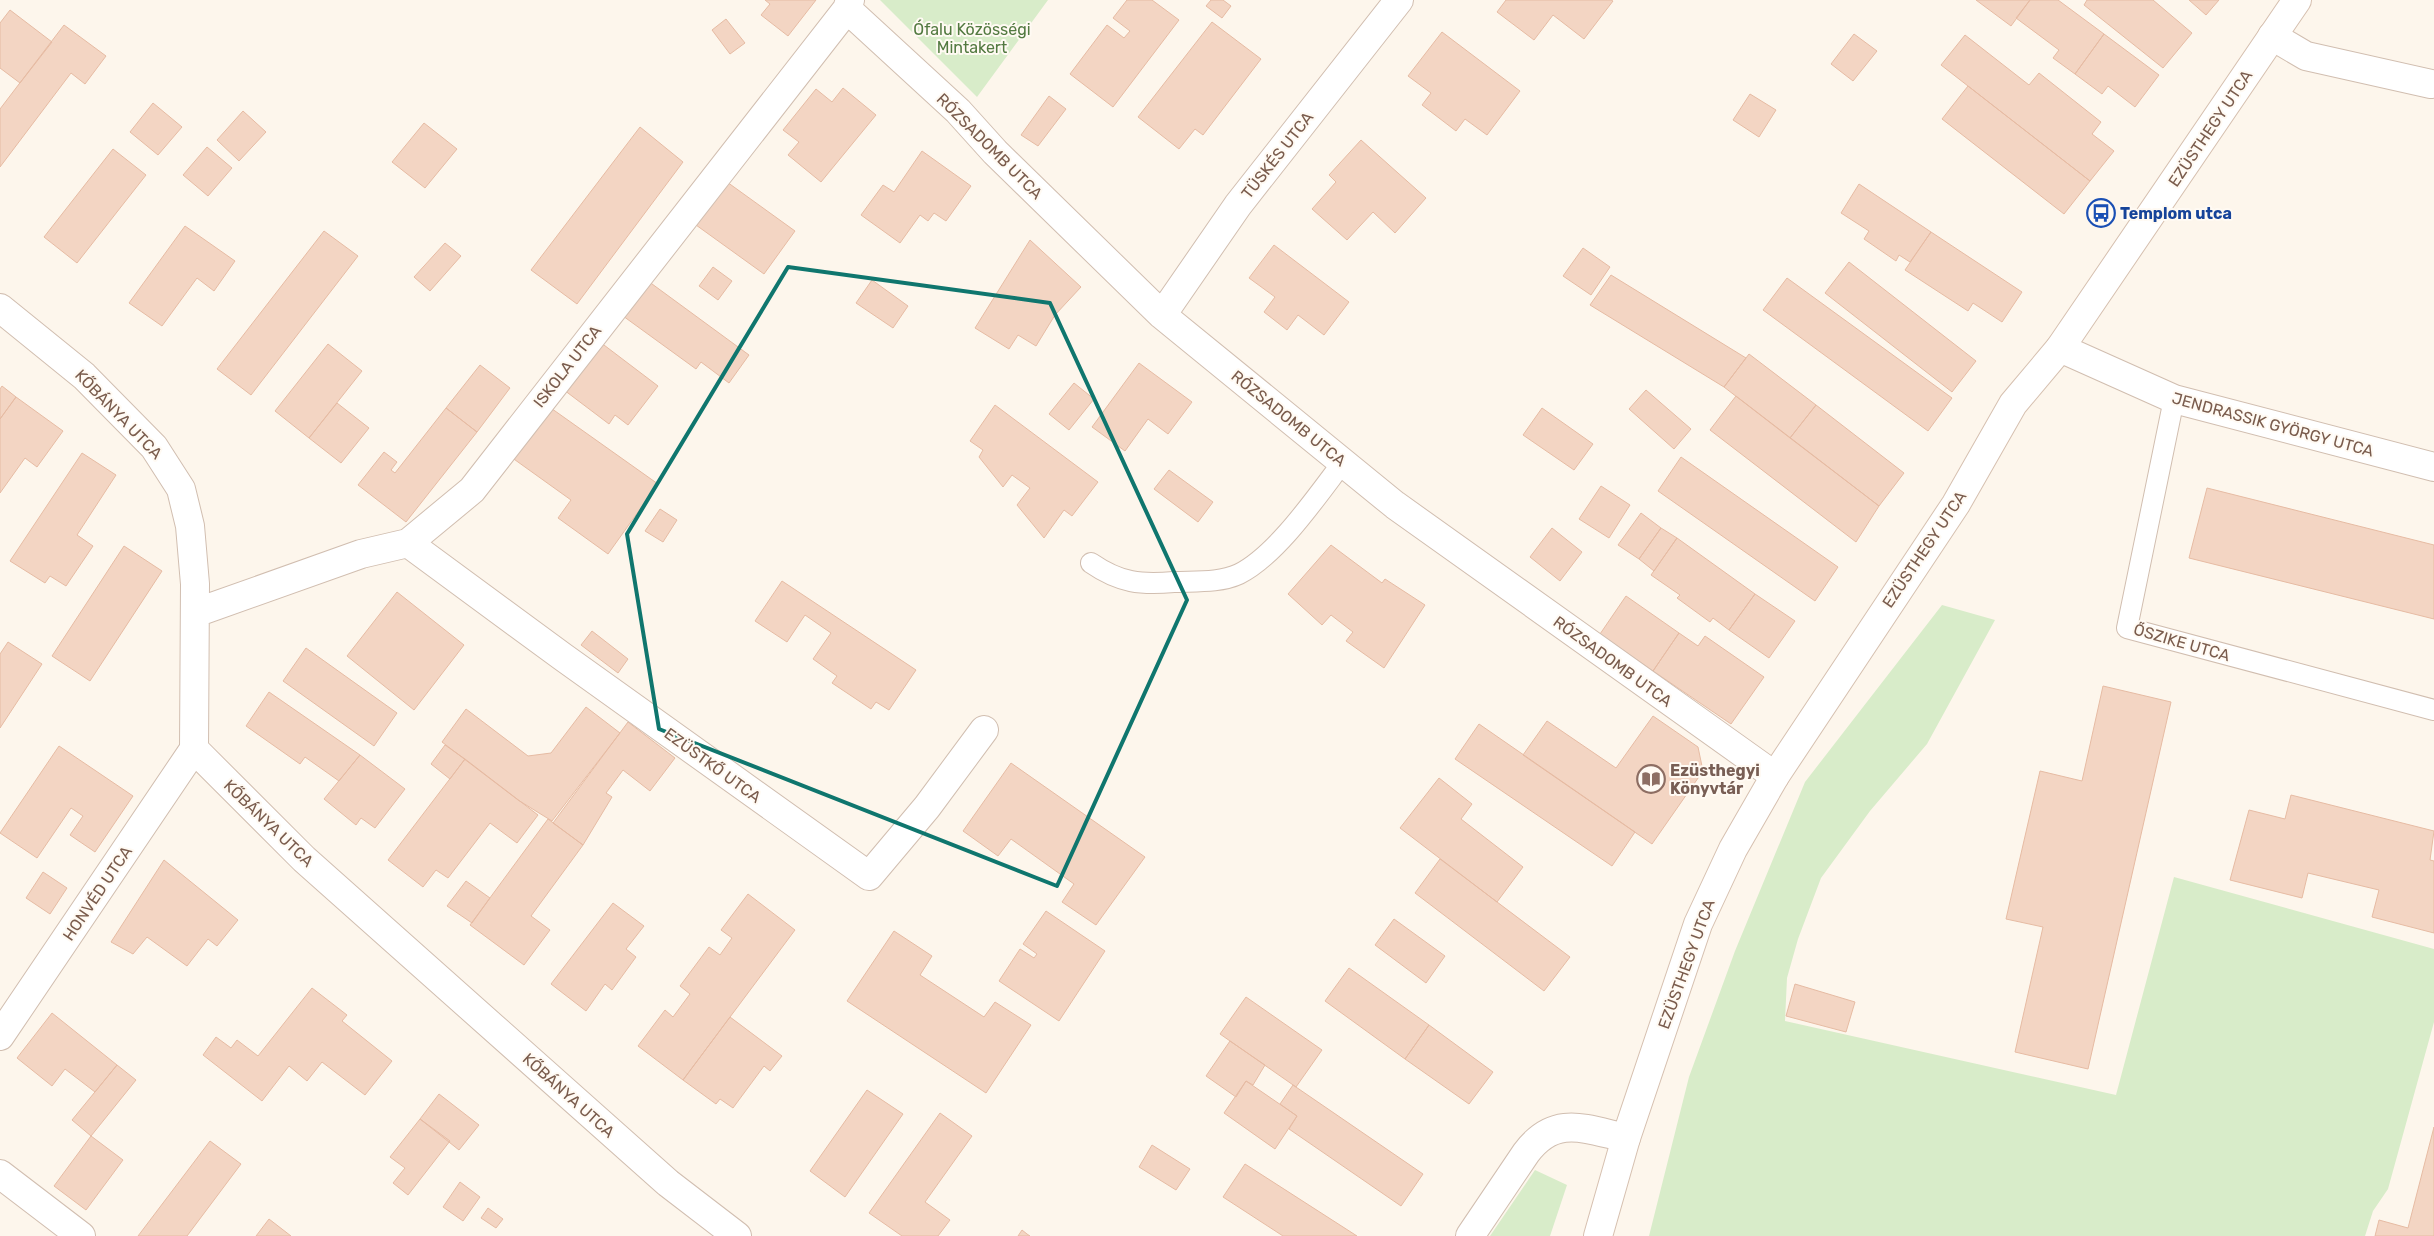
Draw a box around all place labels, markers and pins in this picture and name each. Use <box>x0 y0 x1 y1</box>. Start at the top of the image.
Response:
bus stop icon: Templom utca <box>2086 198 2116 228</box>
place label: Templom utca <box>2120 204 2232 223</box>
place label: Ezüsthegyi Könyvtár <box>1670 761 1760 798</box>
library icon: Ezüsthegyi Könyvtár <box>1636 764 1666 794</box>

